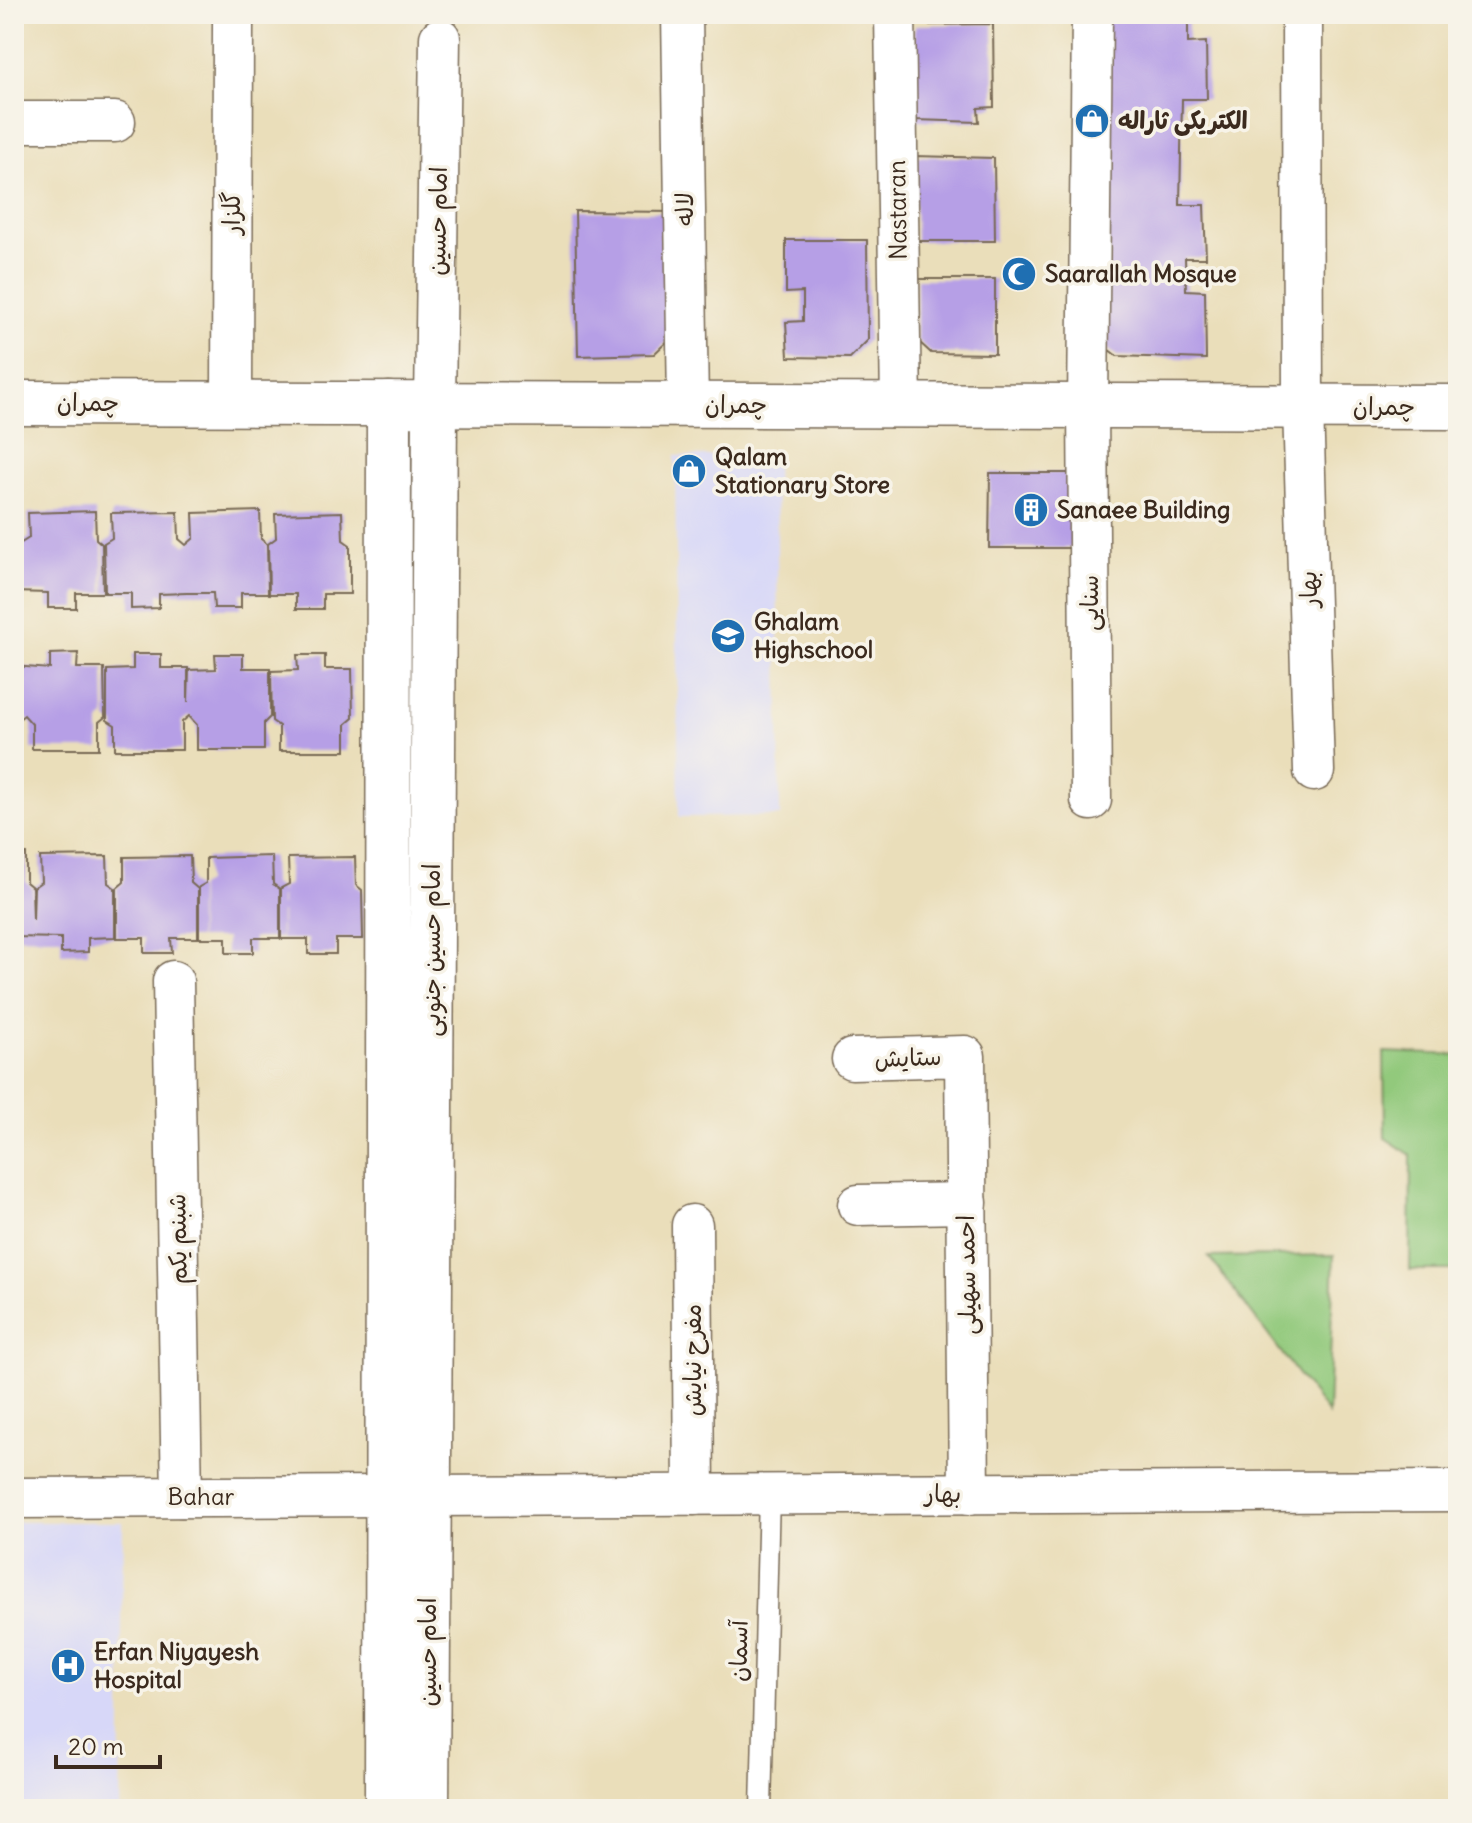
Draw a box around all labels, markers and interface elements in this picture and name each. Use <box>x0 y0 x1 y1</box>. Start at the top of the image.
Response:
shop icon: الکتریکی ثاراله <box>1073 102 1111 140</box>
place label: الکتریکی ثاراله <box>1118 105 1248 136</box>
street label: Nastaran <box>881 160 913 260</box>
street label: امام حسین <box>421 166 457 276</box>
street label: گلزار <box>216 192 246 236</box>
street label: لاله <box>669 192 699 226</box>
mosque icon: Saarallah Mosque <box>1000 255 1038 293</box>
place label: Saarallah Mosque <box>1045 258 1237 288</box>
street label: چمران <box>57 387 119 418</box>
street label: چمران <box>705 389 767 420</box>
street label: چمران <box>1353 391 1415 422</box>
place label: Qalam Stationary Store <box>715 441 890 499</box>
shop icon: Qalam Stationary Store <box>670 452 708 490</box>
building icon: Sanaee Building <box>1012 491 1050 529</box>
place label: Sanaee Building <box>1057 494 1230 524</box>
street label: بهار <box>1292 570 1324 610</box>
street label: سنایی <box>1074 575 1105 631</box>
place label: Ghalam Highschool <box>754 606 873 664</box>
school or university icon: Ghalam Highschool <box>709 617 747 655</box>
street label: امام حسین جنوبی <box>416 863 450 1037</box>
street label: ستایش <box>874 1041 942 1073</box>
street label: شبنم یکم <box>161 1193 197 1285</box>
street label: احمد سهیلی <box>950 1215 983 1335</box>
street label: مفرح نیایش <box>677 1304 709 1416</box>
street label: بهار <box>923 1478 961 1508</box>
street label: Bahar <box>168 1481 235 1511</box>
street label: امام حسین <box>412 1597 446 1707</box>
street label: آسمان <box>722 1619 754 1682</box>
place label: Erfan Niyayesh Hospital <box>94 1636 259 1694</box>
hospital icon: Erfan Niyayesh Hospital <box>49 1647 87 1685</box>
scale bar <box>56 1719 160 1769</box>
text: 20 m <box>68 1731 124 1761</box>

